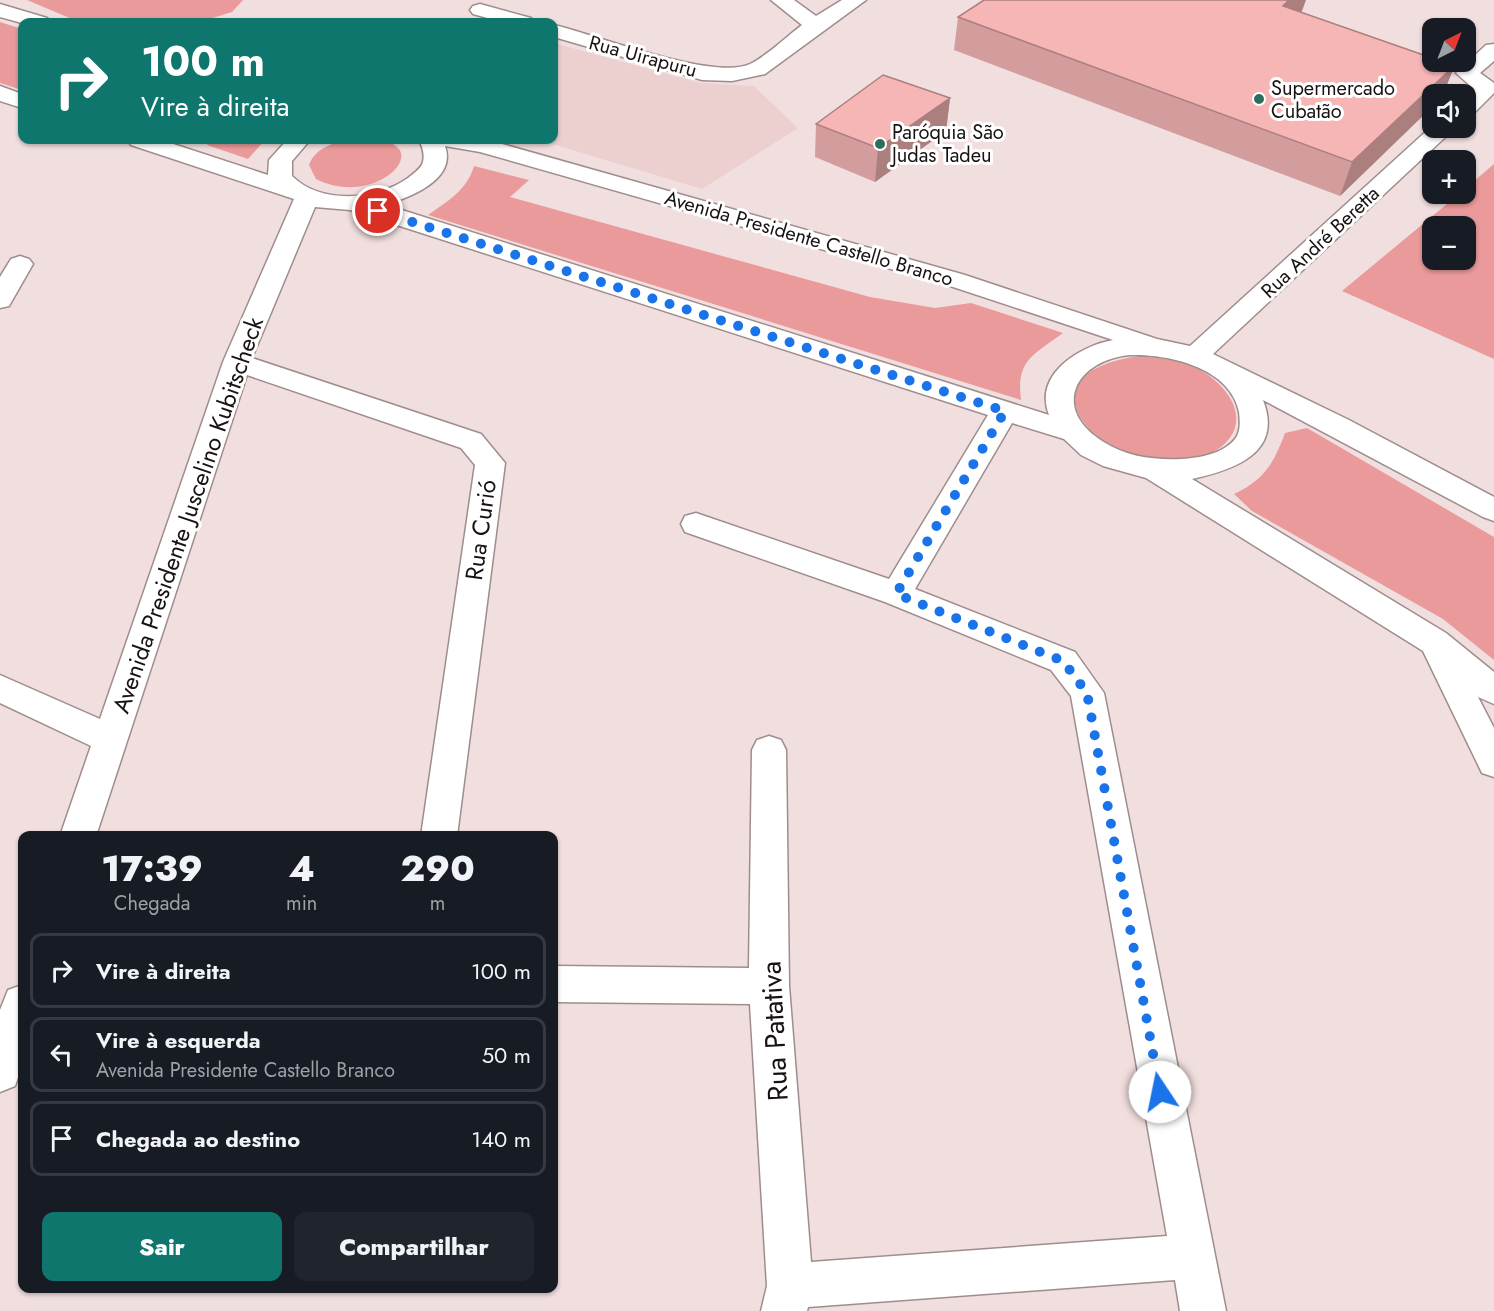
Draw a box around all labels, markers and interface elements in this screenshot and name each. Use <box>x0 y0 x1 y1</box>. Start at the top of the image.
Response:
north arrow <box>1422 18 1476 72</box>
map controls <box>1422 18 1476 270</box>
street label: Rua Uirapuru <box>586 28 700 85</box>
text: 100 m <box>141 31 265 92</box>
icon: right <box>42 42 120 120</box>
place label: Supermercado Cubatão <box>1271 74 1395 126</box>
button: sound <box>1422 84 1476 138</box>
text: Vire à direita <box>141 87 290 126</box>
marker: Supermercado Cubatão <box>1252 92 1266 106</box>
place label: Paróquia São Judas Tadeu <box>889 118 1004 170</box>
marker: Paróquia São Judas Tadeu <box>873 137 887 151</box>
button: + <box>1422 150 1476 204</box>
street label: Rua André Beretta <box>1255 180 1386 305</box>
street label: Avenida Presidente Castello Branco <box>661 183 957 294</box>
pin <box>352 185 403 236</box>
icon: arrive <box>361 194 394 227</box>
button: − <box>1422 216 1476 270</box>
street label: Avenida Presidente Juscelino Kubitscheck <box>103 312 272 718</box>
street label: Rua Curió <box>456 477 505 583</box>
text: 17:39 <box>101 842 203 894</box>
text: 4 <box>289 842 315 894</box>
text: 290 <box>401 842 475 894</box>
text: Chegada <box>114 889 190 918</box>
text: min <box>286 889 317 918</box>
text: m <box>430 889 445 918</box>
icon: right <box>45 954 78 987</box>
text: Vire à direita <box>96 955 231 987</box>
text: 100 m <box>471 955 531 987</box>
street label: Rua Patativa <box>750 960 799 1102</box>
text: Vire à esquerda <box>96 1024 261 1056</box>
icon: left <box>45 1038 78 1071</box>
text: 50 m <box>482 1039 531 1071</box>
text: Avenida Presidente Castello Branco <box>96 1056 395 1085</box>
position arrow <box>1128 1060 1192 1124</box>
icon: arrive <box>45 1122 78 1155</box>
text: Chegada ao destino <box>96 1123 300 1155</box>
text: 140 m <box>471 1123 531 1155</box>
button: Sair <box>42 1212 282 1281</box>
button: Compartilhar <box>294 1212 534 1281</box>

